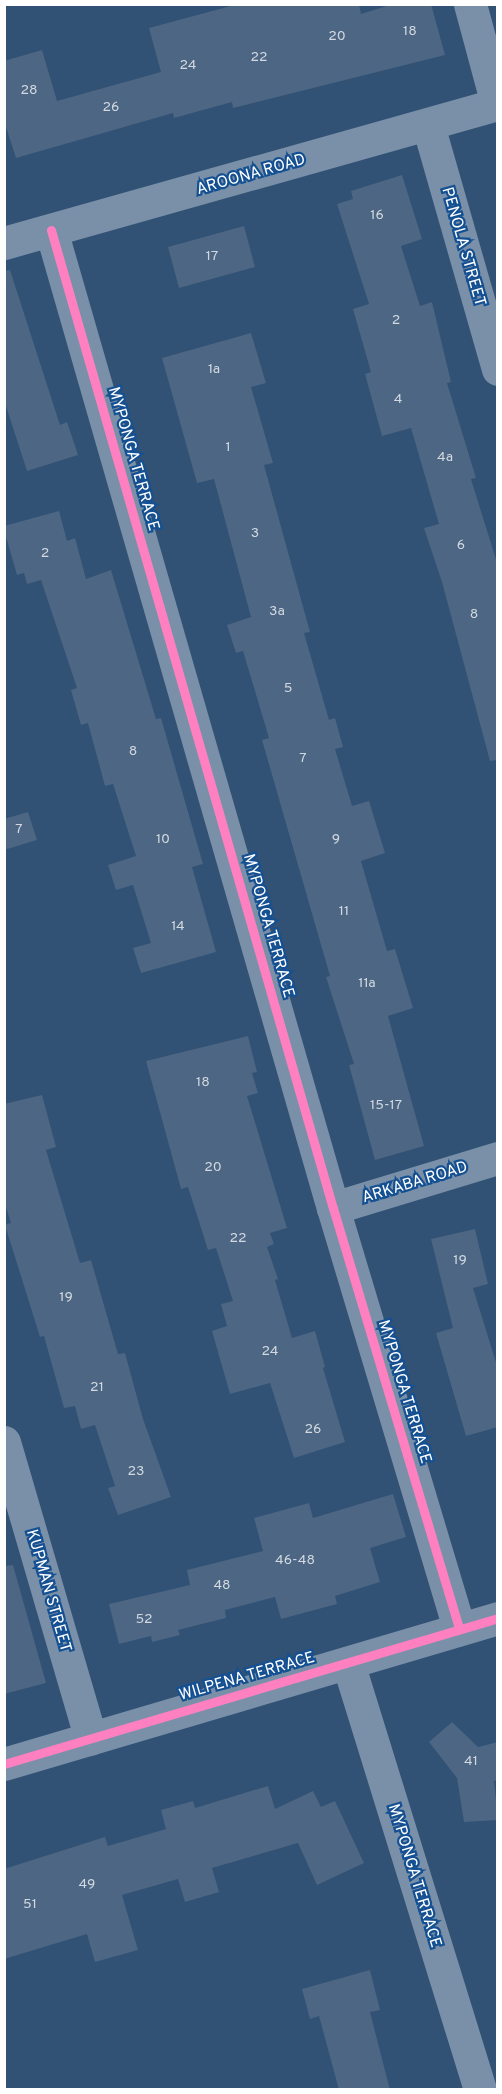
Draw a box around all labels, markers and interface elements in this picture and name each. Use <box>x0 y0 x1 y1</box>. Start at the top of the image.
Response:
house number: 18 <box>403 24 417 40</box>
house number: 20 <box>328 29 346 45</box>
house number: 22 <box>250 50 268 66</box>
house number: 24 <box>179 58 197 74</box>
house number: 28 <box>20 83 38 99</box>
house number: 26 <box>103 100 119 116</box>
street label: AROONA ROAD <box>194 150 308 200</box>
street label: PENOLA STREET <box>437 185 489 309</box>
house number: 16 <box>370 208 384 224</box>
house number: 17 <box>206 249 218 265</box>
house number: 2 <box>392 313 400 329</box>
house number: 1a <box>208 362 220 378</box>
street label: MYPONGA TERRACE <box>103 384 163 534</box>
house number: 4 <box>394 392 402 408</box>
house number: 1 <box>225 440 231 456</box>
house number: 4a <box>437 450 453 466</box>
house number: 3 <box>251 526 259 542</box>
house number: 6 <box>457 538 465 554</box>
house number: 2 <box>41 546 49 562</box>
house number: 3a <box>269 604 285 620</box>
house number: 8 <box>470 607 478 623</box>
house number: 5 <box>284 681 292 697</box>
house number: 8 <box>129 744 137 760</box>
house number: 7 <box>299 751 307 767</box>
house number: 7 <box>15 822 23 838</box>
house number: 10 <box>156 832 170 848</box>
house number: 9 <box>332 832 340 848</box>
street label: MYPONGA TERRACE <box>238 851 298 1001</box>
house number: 11 <box>339 904 349 920</box>
house number: 14 <box>171 919 185 935</box>
house number: 11a <box>358 976 376 992</box>
house number: 18 <box>196 1075 210 1091</box>
house number: 15-17 <box>370 1098 402 1114</box>
street label: ARKABA ROAD <box>360 1158 470 1208</box>
house number: 20 <box>204 1160 222 1176</box>
house number: 22 <box>229 1231 247 1247</box>
house number: 19 <box>453 1253 467 1269</box>
house number: 19 <box>59 1290 73 1306</box>
street label: MYPONGA TERRACE <box>373 1317 435 1467</box>
house number: 24 <box>261 1344 279 1360</box>
house number: 21 <box>90 1380 104 1396</box>
house number: 26 <box>305 1422 321 1438</box>
house number: 23 <box>128 1464 144 1480</box>
street label: KUPMAN STREET <box>21 1527 75 1655</box>
house number: 46-48 <box>275 1553 315 1569</box>
house number: 48 <box>213 1578 231 1594</box>
house number: 52 <box>135 1612 153 1628</box>
street label: WILPENA TERRACE <box>176 1648 318 1706</box>
house number: 41 <box>464 1754 478 1770</box>
street label: MYPONGA TERRACE <box>383 1801 445 1951</box>
house number: 49 <box>79 1877 95 1893</box>
house number: 51 <box>23 1897 37 1913</box>

